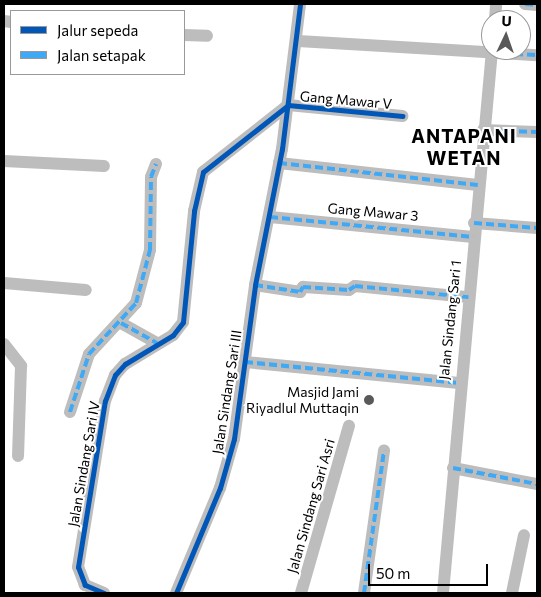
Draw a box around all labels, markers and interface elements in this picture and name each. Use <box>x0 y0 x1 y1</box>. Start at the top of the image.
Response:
legend <box>10 10 185 75</box>
north arrow <box>481 10 531 60</box>
text: U <box>501 12 512 29</box>
text: Jalur sepeda <box>57 21 138 39</box>
text: Jalan setapak <box>57 46 146 64</box>
street label: Gang Mawar V <box>299 88 393 112</box>
district label: ANTAPANI WETAN <box>410 125 518 169</box>
street label: Gang Mawar 3 <box>327 200 419 224</box>
street label: Jalan Sindang Sari 1 <box>435 260 465 380</box>
street label: Jalan Sindang Sari III <box>209 329 245 455</box>
place label: Masjid Jami Riyadlul Muttaqin <box>246 384 359 417</box>
marker: Masjid Jami Riyadlul Muttaqin <box>363 394 375 406</box>
street label: Jalan Sindang Sari IV <box>65 400 103 528</box>
street label: Jalan Sindang Sari Asri <box>284 437 338 575</box>
scale bar <box>371 554 491 586</box>
text: 50 m <box>376 564 410 582</box>

